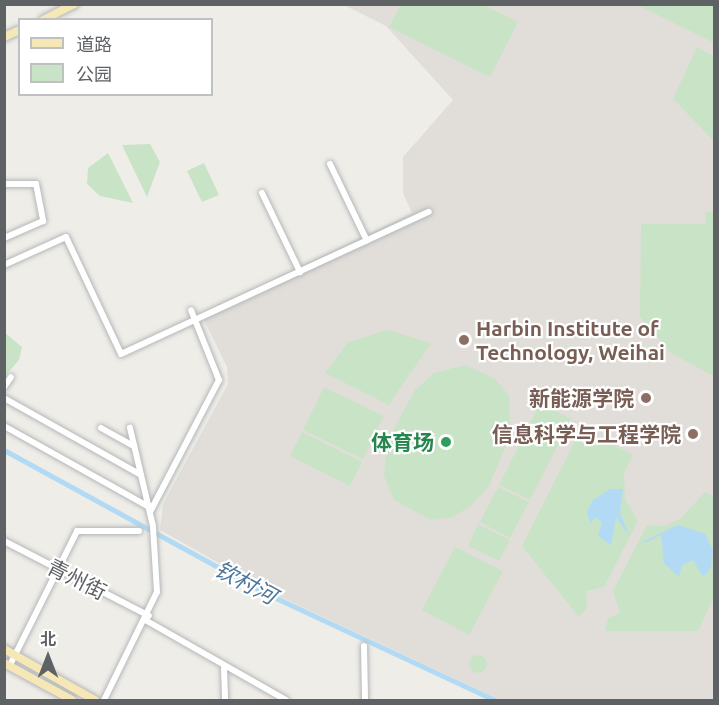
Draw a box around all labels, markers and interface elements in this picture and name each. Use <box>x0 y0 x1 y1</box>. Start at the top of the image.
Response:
legend <box>18 18 213 96</box>
text: 道路 <box>76 34 112 54</box>
text: 公园 <box>76 64 112 84</box>
place label: Harbin Institute of Technology, Weihai <box>476 315 665 365</box>
marker: Harbin Institute of Technology, Weihai <box>457 333 471 347</box>
place label: 新能源学院 <box>529 385 634 411</box>
marker: 新能源学院 <box>639 391 653 405</box>
place label: 信息科学与工程学院 <box>492 421 681 447</box>
marker: 信息科学与工程学院 <box>686 427 700 441</box>
place label: 体育场 <box>371 429 434 455</box>
marker: 体育场 <box>439 435 453 449</box>
street label: 青州街 <box>43 553 111 605</box>
water label: 钦村河 <box>211 555 281 609</box>
north arrow <box>18 627 78 687</box>
text: 北 <box>40 630 56 648</box>

